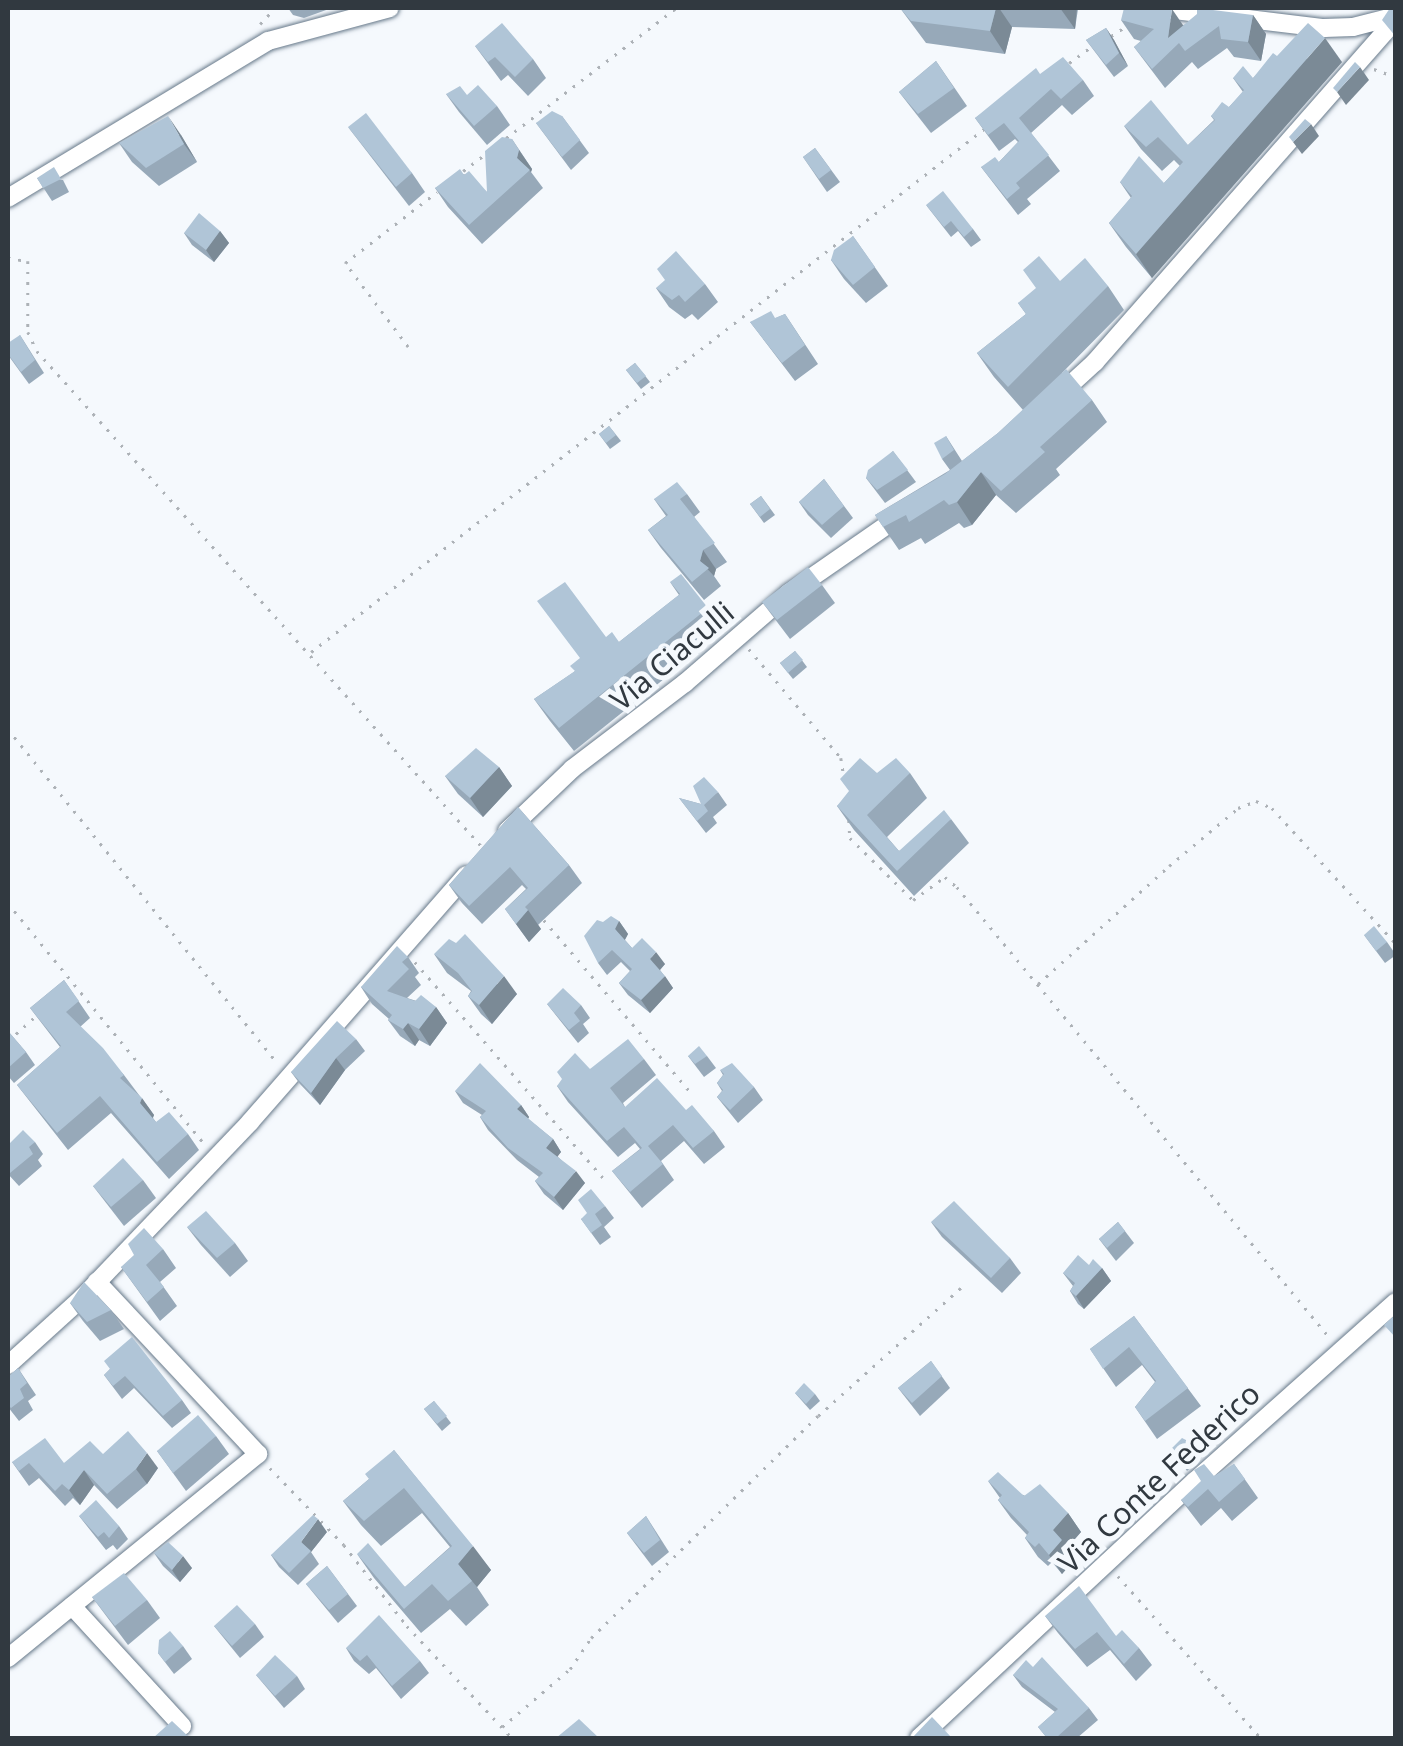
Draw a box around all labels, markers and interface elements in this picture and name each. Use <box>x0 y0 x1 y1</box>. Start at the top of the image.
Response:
street label: Via Ciaculli <box>603 594 741 718</box>
street label: Via Conte Federico <box>1051 1375 1267 1581</box>

